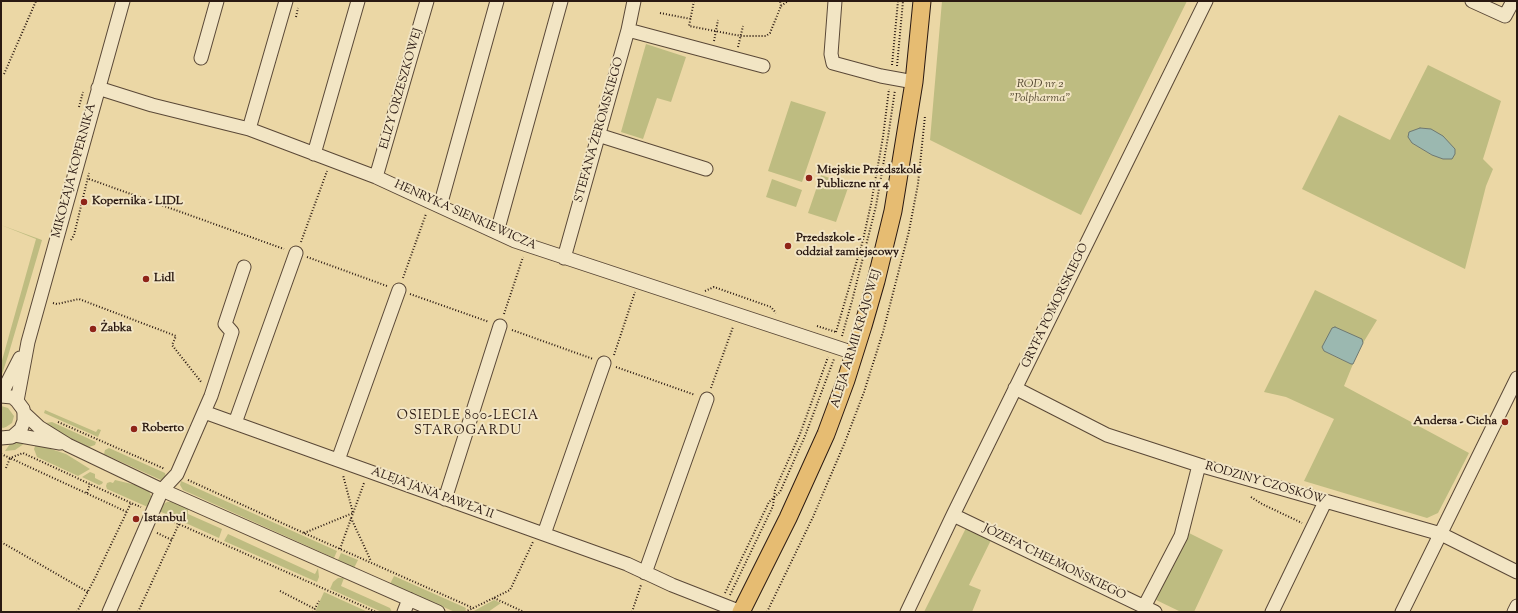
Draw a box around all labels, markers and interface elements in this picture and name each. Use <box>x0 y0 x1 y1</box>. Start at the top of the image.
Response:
street label: ELIZY ORZESZKOWEJ <box>378 27 426 151</box>
street label: STEFANA ŻEROMSKIEGO <box>572 56 628 204</box>
park label: ROD nr 2 "Polpharma" <box>1010 78 1070 106</box>
street label: MIKOŁAJA KOPERNIKA <box>50 102 100 240</box>
place label: Miejskie Przedszkole Publiczne nr 4 <box>817 164 922 192</box>
marker: Miejskie Przedszkole Publiczne nr 4 <box>804 173 814 183</box>
street label: HENRYKA SIENKIEWICZA <box>392 178 538 254</box>
place label: Kopernika - LIDL <box>92 195 183 209</box>
marker: Kopernika - LIDL <box>79 197 89 207</box>
place label: Przedszkole - oddział zamiejscowy <box>796 232 899 260</box>
marker: Przedszkole - oddział zamiejscowy <box>783 241 793 251</box>
street label: GRYFA POMORSKIEGO <box>1019 241 1093 371</box>
street label: ALEJA ARMII KRAJOWEJ <box>829 268 885 410</box>
place label: Lidl <box>154 272 175 286</box>
marker: Lidl <box>141 274 151 284</box>
place label: Żabka <box>101 322 132 336</box>
marker: Żabka <box>88 324 98 334</box>
district label: OSIEDLE 800-LECIA STAROGARDU <box>397 409 539 440</box>
place label: Andersa - Cicha <box>1413 415 1497 429</box>
marker: Andersa - Cicha <box>1500 417 1510 427</box>
place label: Roberto <box>142 422 184 436</box>
marker: Roberto <box>129 424 139 434</box>
street label: RODZINY CZOSKÓW <box>1203 460 1327 508</box>
street label: ALEJA JANA PAWŁA II <box>369 465 495 523</box>
place label: Istanbul <box>144 512 186 526</box>
marker: Istanbul <box>131 514 141 524</box>
street label: JÓZEFA CHEŁMOŃSKIEGO <box>980 522 1128 604</box>

